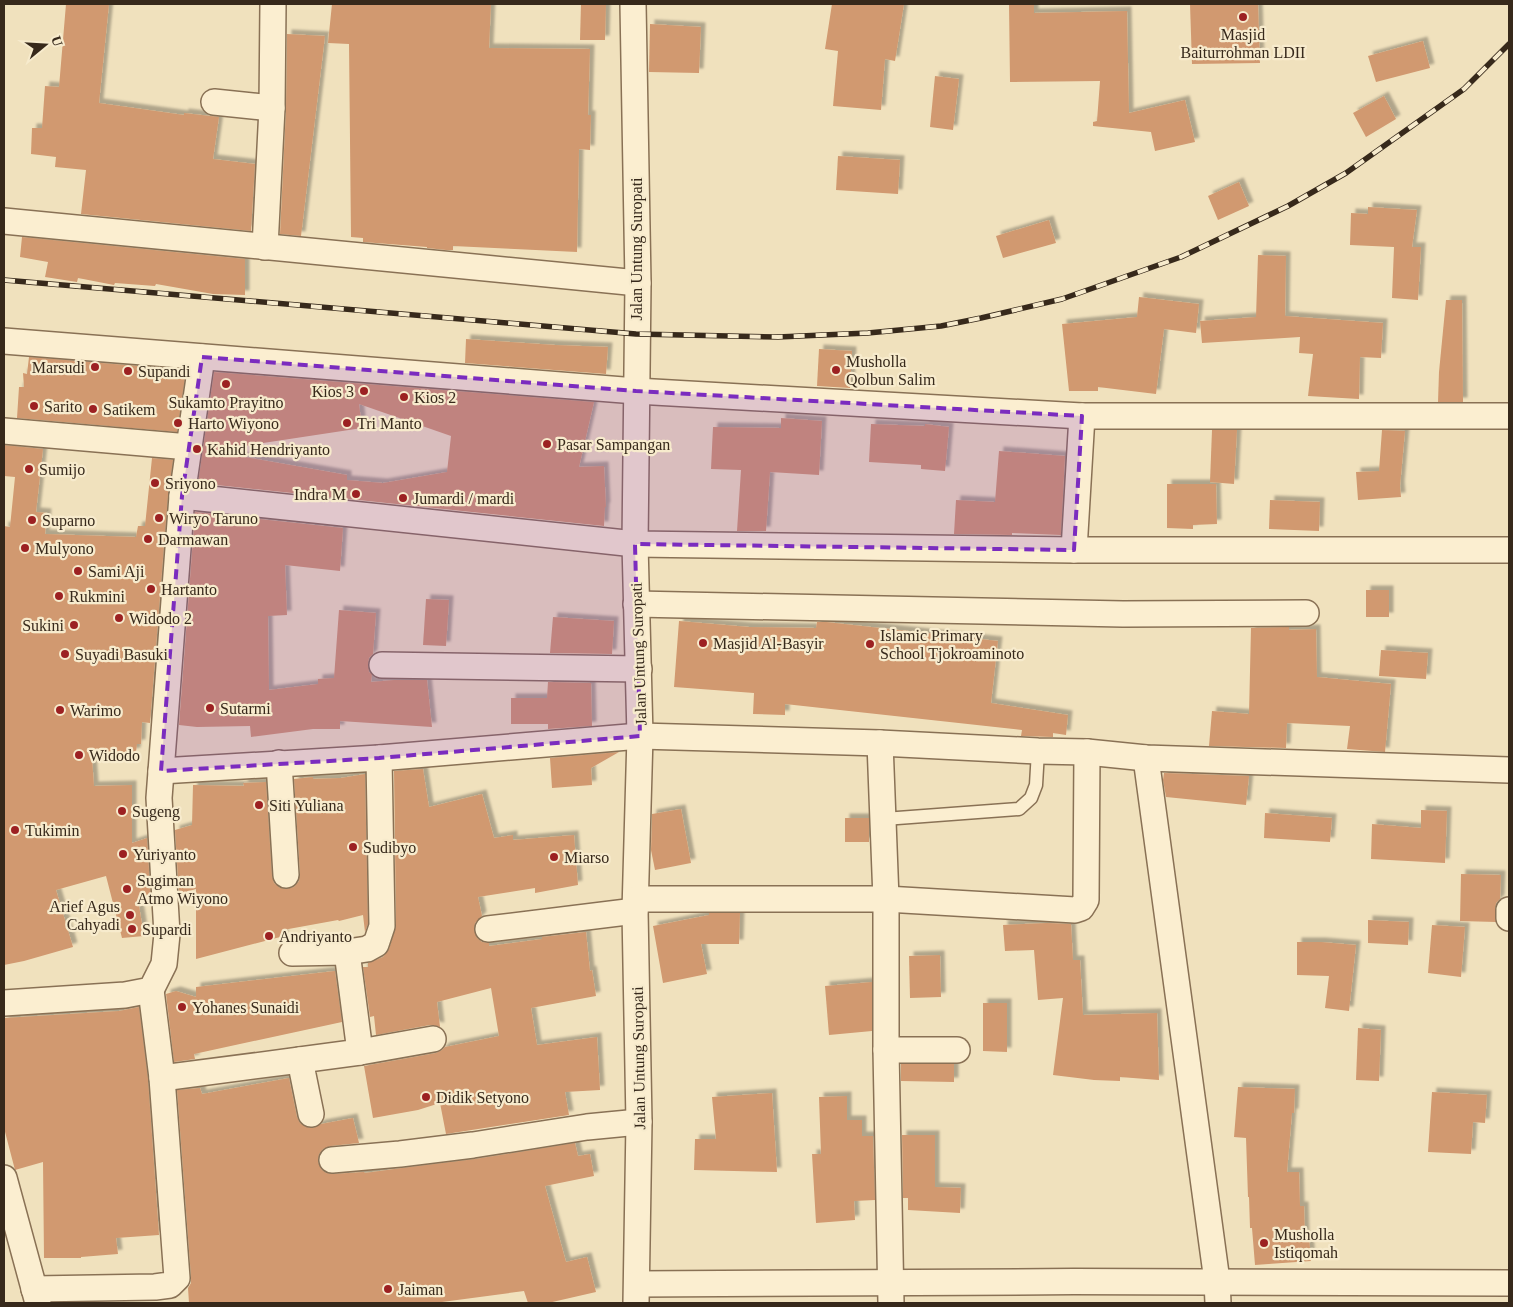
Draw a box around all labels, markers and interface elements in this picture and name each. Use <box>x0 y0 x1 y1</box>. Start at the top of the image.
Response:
marker: Masjid Baiturrohman LDII <box>1237 11 1249 23</box>
north arrow <box>20 20 70 70</box>
place label: Masjid Baiturrohman LDII <box>1181 26 1305 61</box>
text: U <box>48 34 66 48</box>
street label: Jalan Untung Suropati <box>628 177 646 321</box>
place label: Musholla Qolbun Salim <box>846 353 936 388</box>
place label: Marsudi <box>32 359 86 376</box>
marker: Marsudi <box>89 361 101 373</box>
place label: Supandi <box>138 363 191 381</box>
marker: Musholla Qolbun Salim <box>830 364 842 376</box>
marker: Supandi <box>122 365 134 377</box>
marker: Sukamto Prayitno <box>220 378 232 390</box>
place label: Kios 3 <box>312 383 354 400</box>
marker: Kios 3 <box>358 385 370 397</box>
place label: Kios 2 <box>414 389 456 406</box>
marker: Kios 2 <box>398 391 410 403</box>
place label: Sukamto Prayitno <box>168 394 284 412</box>
place label: Sarito <box>44 398 82 415</box>
marker: Sarito <box>28 400 40 412</box>
place label: Satikem <box>103 401 156 418</box>
marker: Satikem <box>87 403 99 415</box>
place label: Harto Wiyono <box>188 415 279 433</box>
place label: Tri Manto <box>357 415 422 432</box>
marker: Harto Wiyono <box>172 417 184 429</box>
marker: Tri Manto <box>341 417 353 429</box>
place label: Pasar Sampangan <box>557 436 670 454</box>
marker: Pasar Sampangan <box>541 438 553 450</box>
place label: Kahid Hendriyanto <box>207 441 330 459</box>
marker: Kahid Hendriyanto <box>191 443 203 455</box>
place label: Sumijo <box>39 461 85 479</box>
marker: Sumijo <box>23 463 35 475</box>
place label: Sriyono <box>165 475 216 493</box>
marker: Sriyono <box>149 477 161 489</box>
place label: Indra M <box>294 486 346 503</box>
marker: Indra M <box>350 488 362 500</box>
place label: Jumardi / mardi <box>413 490 515 507</box>
marker: Jumardi / mardi <box>397 492 409 504</box>
place label: Wiryo Taruno <box>169 510 258 528</box>
place label: Suparno <box>42 512 95 530</box>
marker: Wiryo Taruno <box>153 512 165 524</box>
marker: Suparno <box>26 514 38 526</box>
place label: Darmawan <box>158 531 228 548</box>
marker: Darmawan <box>142 533 154 545</box>
place label: Mulyono <box>35 540 94 558</box>
marker: Mulyono <box>19 542 31 554</box>
place label: Sami Aji <box>88 563 145 581</box>
marker: Sami Aji <box>72 565 84 577</box>
place label: Hartanto <box>161 581 217 598</box>
street label: Jalan Untung Suropati <box>627 582 650 726</box>
marker: Hartanto <box>145 583 157 595</box>
place label: Rukmini <box>69 588 126 605</box>
marker: Rukmini <box>53 590 65 602</box>
place label: Widodo 2 <box>129 610 192 627</box>
marker: Widodo 2 <box>113 612 125 624</box>
place label: Sukini <box>22 617 65 634</box>
marker: Sukini <box>68 619 80 631</box>
place label: Islamic Primary School Tjokroaminoto <box>880 627 1024 663</box>
place label: Masjid Al-Basyir <box>713 635 824 653</box>
marker: Masjid Al-Basyir <box>697 637 709 649</box>
marker: Islamic Primary School Tjokroaminoto <box>864 638 876 650</box>
place label: Suyadi Basuki <box>75 646 168 664</box>
marker: Suyadi Basuki <box>59 648 71 660</box>
place label: Sutarmi <box>220 700 271 717</box>
place label: Warimo <box>70 702 121 719</box>
marker: Sutarmi <box>204 702 216 714</box>
marker: Warimo <box>54 704 66 716</box>
place label: Widodo <box>89 747 140 764</box>
marker: Widodo <box>73 749 85 761</box>
place label: Siti Yuliana <box>269 797 344 814</box>
marker: Siti Yuliana <box>253 799 265 811</box>
place label: Sugeng <box>132 803 180 821</box>
marker: Sugeng <box>116 805 128 817</box>
place label: Tukimin <box>25 822 80 839</box>
marker: Tukimin <box>9 824 21 836</box>
place label: Sudibyo <box>363 839 416 857</box>
marker: Sudibyo <box>347 841 359 853</box>
place label: Yuriyanto <box>133 846 196 864</box>
marker: Yuriyanto <box>117 848 129 860</box>
place label: Miarso <box>564 849 609 866</box>
marker: Miarso <box>548 851 560 863</box>
place label: Sugiman Atmo Wiyono <box>137 872 228 908</box>
marker: Sugiman Atmo Wiyono <box>121 883 133 895</box>
place label: Arief Agus Cahyadi <box>49 898 121 934</box>
marker: Arief Agus Cahyadi <box>124 909 136 921</box>
place label: Supardi <box>142 921 192 939</box>
marker: Supardi <box>126 923 138 935</box>
place label: Andriyanto <box>279 928 352 946</box>
marker: Andriyanto <box>263 930 275 942</box>
street label: Jalan Untung Suropati <box>629 986 649 1130</box>
place label: Yohanes Sunaidi <box>192 999 300 1016</box>
marker: Yohanes Sunaidi <box>176 1001 188 1013</box>
place label: Didik Setyono <box>436 1089 529 1107</box>
marker: Didik Setyono <box>420 1091 432 1103</box>
place label: Musholla Istiqomah <box>1274 1226 1338 1262</box>
marker: Musholla Istiqomah <box>1258 1237 1270 1249</box>
place label: Jaiman <box>398 1281 443 1298</box>
marker: Jaiman <box>382 1283 394 1295</box>

